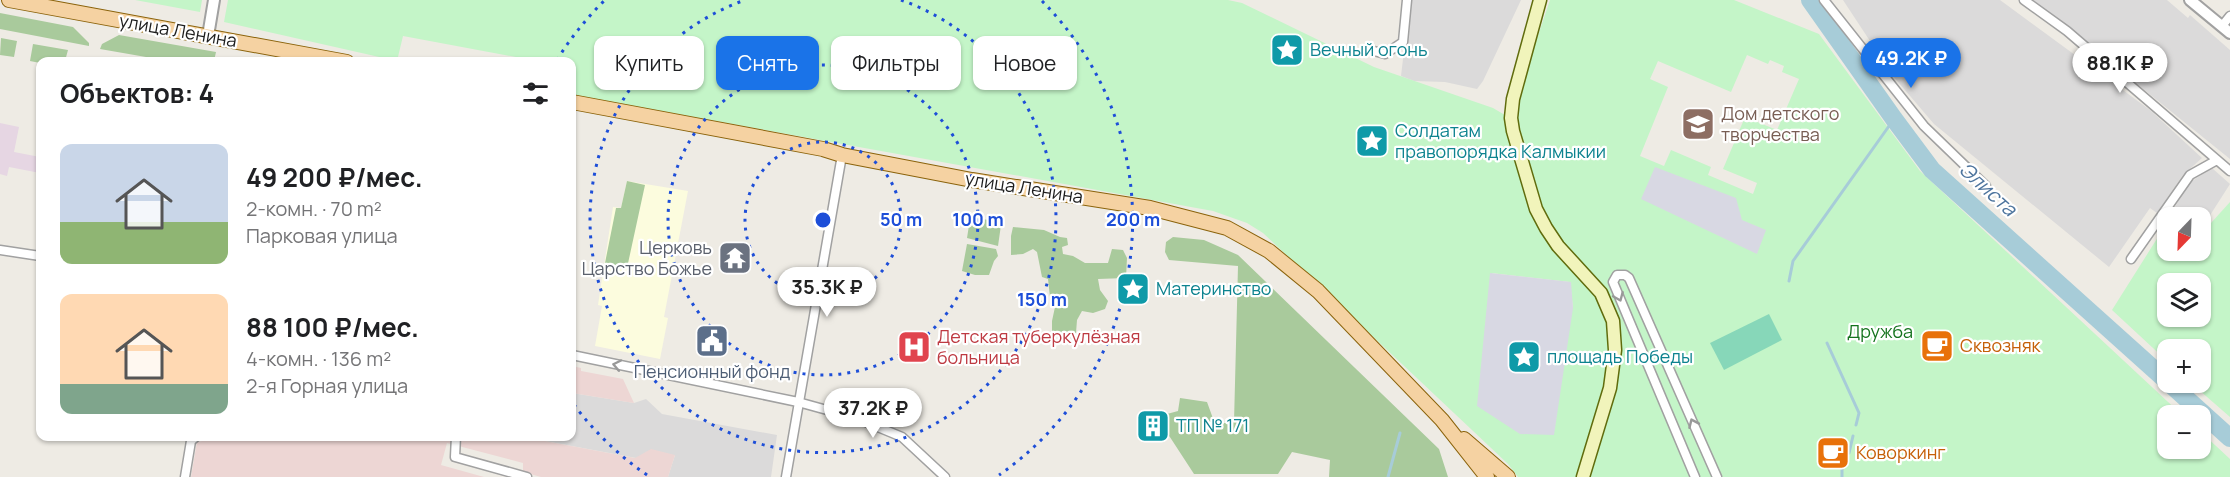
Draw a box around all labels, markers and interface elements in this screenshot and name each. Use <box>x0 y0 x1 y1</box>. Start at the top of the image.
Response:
street label: улица Ленина <box>117 8 239 52</box>
place icon: Вечный огонь <box>1269 32 1305 68</box>
chip: Купить <box>594 36 704 90</box>
chip: Снять <box>716 36 819 90</box>
chip: Фильтры <box>831 36 961 90</box>
chip: Новое <box>973 36 1077 90</box>
place label: Вечный огонь <box>1310 37 1428 61</box>
pin: 49.2K ₽ <box>1856 38 1966 89</box>
pin: 88.1K ₽ <box>2065 43 2175 94</box>
text: 49.2K ₽ <box>1875 44 1947 71</box>
text: 88.1K ₽ <box>2086 49 2154 76</box>
text: Объектов: 4 <box>60 75 214 111</box>
icon: filters <box>519 77 552 110</box>
place label: Дом детского творчества <box>1721 101 1839 146</box>
school or university icon: Дом детского творчества <box>1680 106 1716 142</box>
place label: Солдатам правопорядка Калмыкии <box>1395 118 1606 163</box>
place icon: Солдатам правопорядка Калмыкии <box>1354 123 1390 159</box>
water label: Элиста <box>1954 156 2024 222</box>
text: 49 200 ₽/мес. <box>246 159 423 195</box>
street label: улица Ленина <box>963 166 1085 208</box>
icon: home <box>108 168 180 240</box>
text: 2-комн. · 70 m² <box>246 195 382 222</box>
text: 50 m <box>880 207 922 231</box>
text: 100 m <box>952 207 1004 231</box>
text: 200 m <box>1106 207 1160 231</box>
north arrow <box>2157 207 2211 261</box>
map controls <box>2157 207 2211 459</box>
centre of rings <box>813 210 833 230</box>
text: Парковая улица <box>246 222 398 249</box>
place label: Церковь Царство Божье <box>582 235 712 280</box>
temple icon: Церковь Царство Божье <box>717 240 753 276</box>
pin: 35.3K ₽ <box>772 267 882 318</box>
place icon: Материнство <box>1115 271 1151 307</box>
text: 35.3K ₽ <box>791 273 863 300</box>
button: layers <box>2157 273 2211 327</box>
place label: Материнство <box>1156 276 1271 300</box>
text: 150 m <box>1017 287 1067 311</box>
one-way arrow <box>1612 290 1624 301</box>
text: 88 100 ₽/мес. <box>246 309 419 345</box>
icon: home <box>108 318 180 390</box>
park label: Дружба <box>1847 319 1913 343</box>
public building icon: Пенсионный фонд <box>694 323 730 359</box>
place label: Детская туберкулёзная больница <box>937 324 1141 369</box>
cafe icon: Сквозняк <box>1919 328 1955 364</box>
hospital icon: Детская туберкулёзная больница <box>896 329 932 365</box>
place label: Сквозняк <box>1960 333 2042 357</box>
place icon: площадь Победы <box>1506 339 1542 375</box>
button: + <box>2157 339 2211 393</box>
place label: площадь Победы <box>1547 344 1693 368</box>
text: 4-комн. · 136 m² <box>246 345 391 372</box>
one-way arrow <box>613 359 623 372</box>
place label: Пенсионный фонд <box>634 359 791 383</box>
text: 2-я Горная улица <box>246 372 408 399</box>
pin: 37.2K ₽ <box>818 388 928 439</box>
text: 37.2K ₽ <box>838 394 908 421</box>
button: − <box>2157 405 2211 459</box>
building icon: ТП № 171 <box>1135 408 1171 444</box>
place label: ТП № 171 <box>1176 413 1249 437</box>
one-way arrow <box>1689 419 1701 430</box>
cafe icon: Коворкинг <box>1815 435 1851 471</box>
place label: Коворкинг <box>1856 440 1946 464</box>

